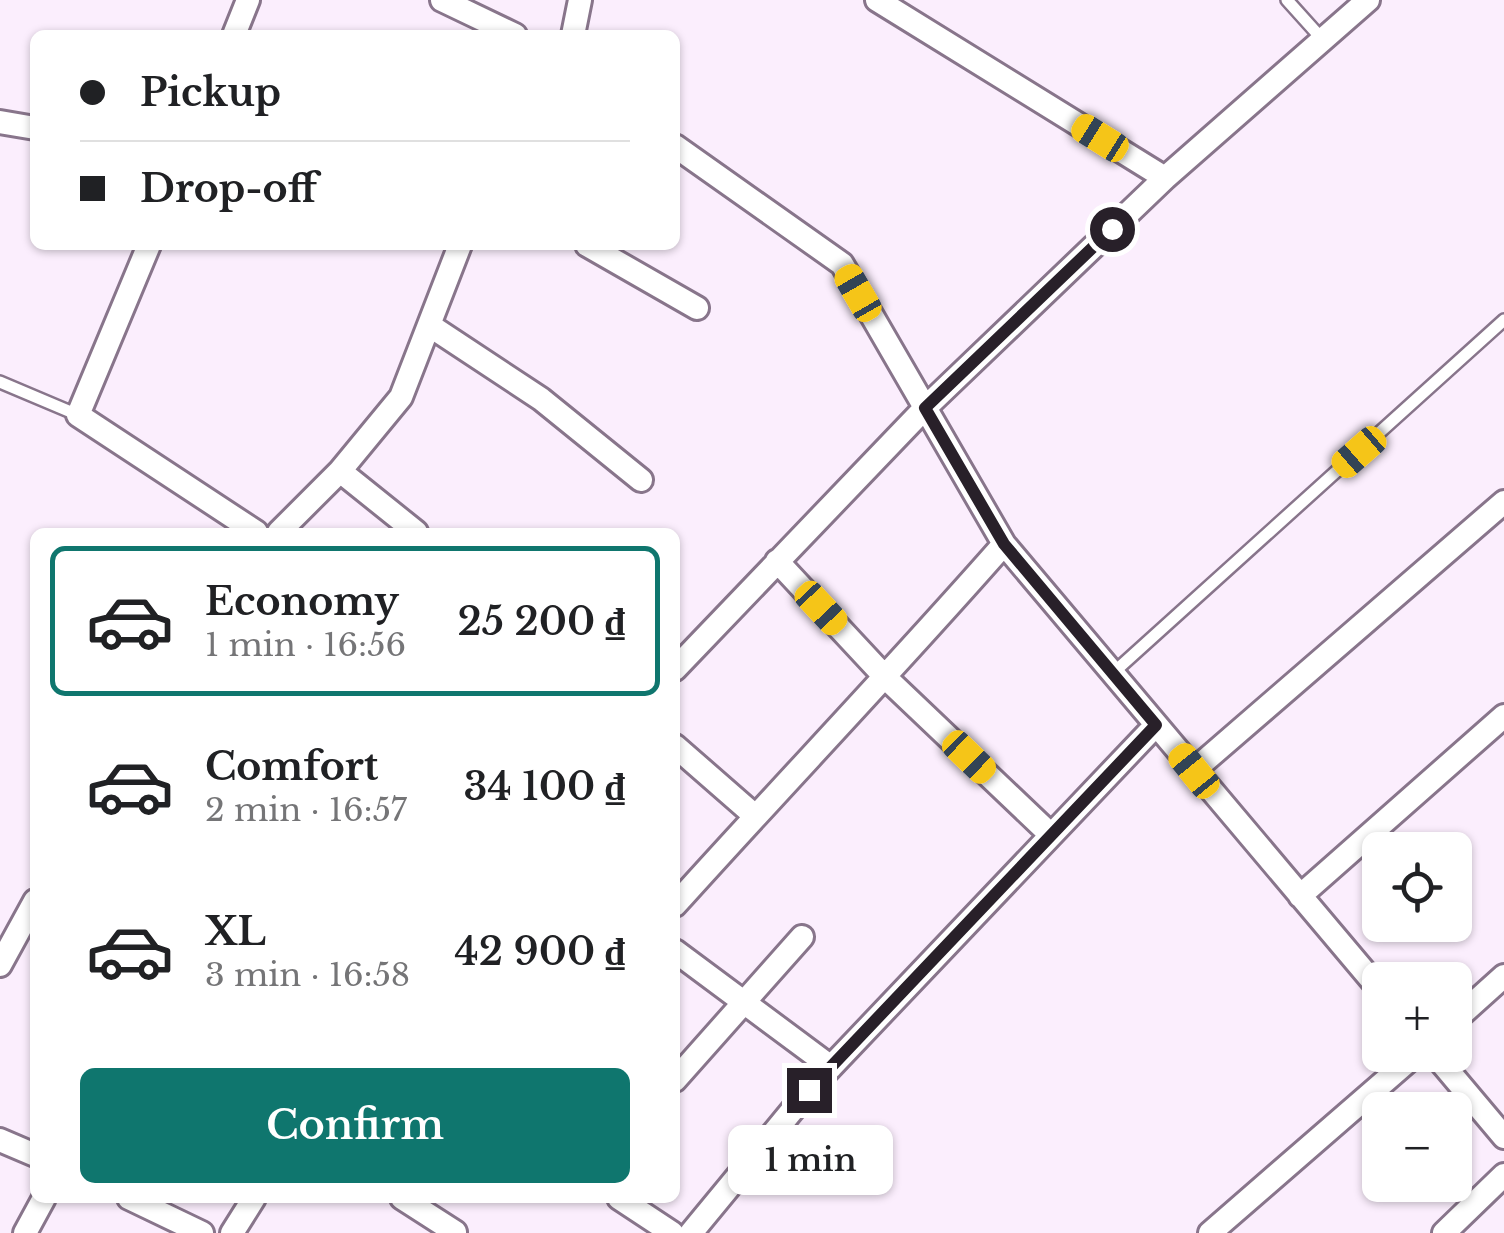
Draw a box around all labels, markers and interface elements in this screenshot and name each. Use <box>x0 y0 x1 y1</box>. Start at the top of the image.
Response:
text: Pickup <box>140 69 281 116</box>
car <box>1067 109 1133 167</box>
text: Drop-off <box>140 165 317 212</box>
route start <box>1090 207 1135 252</box>
car <box>830 260 886 326</box>
car <box>1327 421 1391 483</box>
icon: car <box>85 576 175 666</box>
car <box>790 576 852 640</box>
text: Economy <box>205 578 399 625</box>
text: 25 200 ₫ <box>457 598 625 645</box>
text: 1 min · 16:56 <box>205 625 406 665</box>
car <box>937 725 1001 789</box>
car <box>1163 738 1225 804</box>
icon: car <box>85 741 175 831</box>
text: Comfort <box>205 743 378 790</box>
text: 34 100 ₫ <box>463 763 625 810</box>
text: 2 min · 16:57 <box>205 790 407 830</box>
map controls <box>1362 832 1472 1202</box>
button: locate <box>1362 832 1472 942</box>
icon: car <box>85 906 175 996</box>
text: XL <box>205 908 266 955</box>
text: 42 900 ₫ <box>455 928 625 975</box>
text: 3 min · 16:58 <box>205 955 410 995</box>
button: + <box>1362 962 1472 1072</box>
button: Confirm <box>80 1068 630 1183</box>
route end <box>787 1068 832 1113</box>
button: − <box>1362 1092 1472 1202</box>
callout: 1 min <box>726 1125 892 1195</box>
text: 1 min <box>764 1140 857 1180</box>

